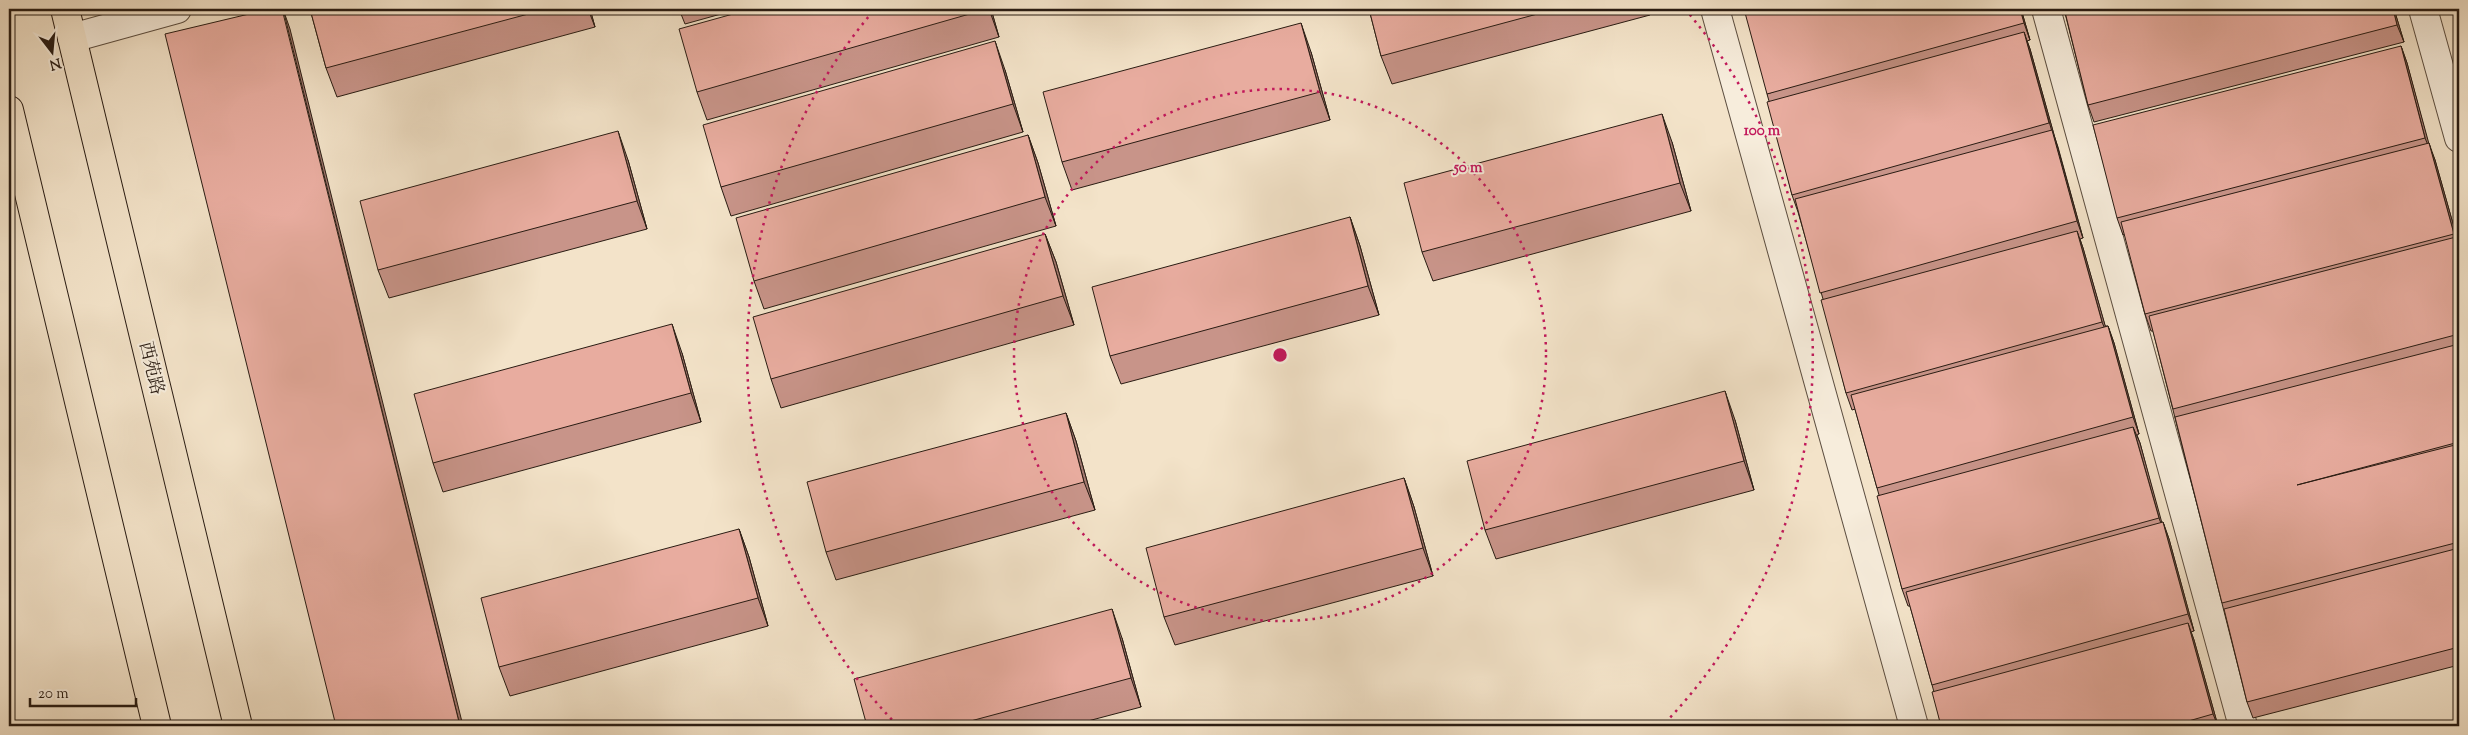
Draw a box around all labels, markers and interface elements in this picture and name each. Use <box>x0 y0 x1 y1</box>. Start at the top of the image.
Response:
north arrow <box>28 28 78 78</box>
text: N <box>47 51 63 74</box>
text: 100 m <box>1744 121 1781 142</box>
text: 50 m <box>1453 158 1483 179</box>
street label: 西苑路 <box>131 339 169 398</box>
centre of rings <box>1271 346 1289 364</box>
scale bar <box>30 675 136 707</box>
text: 20 m <box>38 684 69 705</box>

